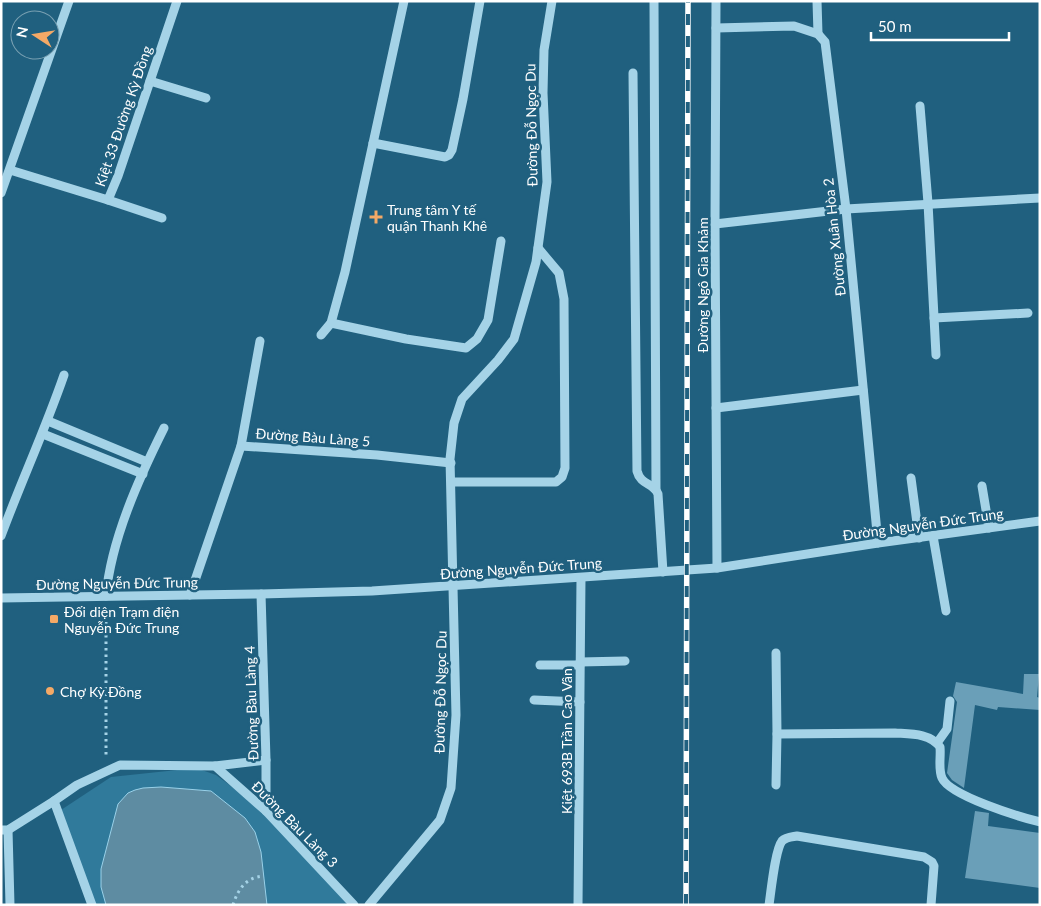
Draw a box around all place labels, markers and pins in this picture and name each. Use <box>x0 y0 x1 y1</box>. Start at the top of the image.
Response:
place label: Trung tâm Y tế quận Thanh Khê <box>387 201 487 234</box>
marker: Trung tâm Y tế quận Thanh Khê <box>369 210 383 224</box>
place label: Đối diện Trạm điện Nguyễn Đức Trung <box>64 603 179 636</box>
marker: Đối diện Trạm điện Nguyễn Đức Trung <box>48 613 60 625</box>
place label: Chợ Kỳ Đồng <box>60 683 142 700</box>
marker: Chợ Kỳ Đồng <box>44 685 56 697</box>

